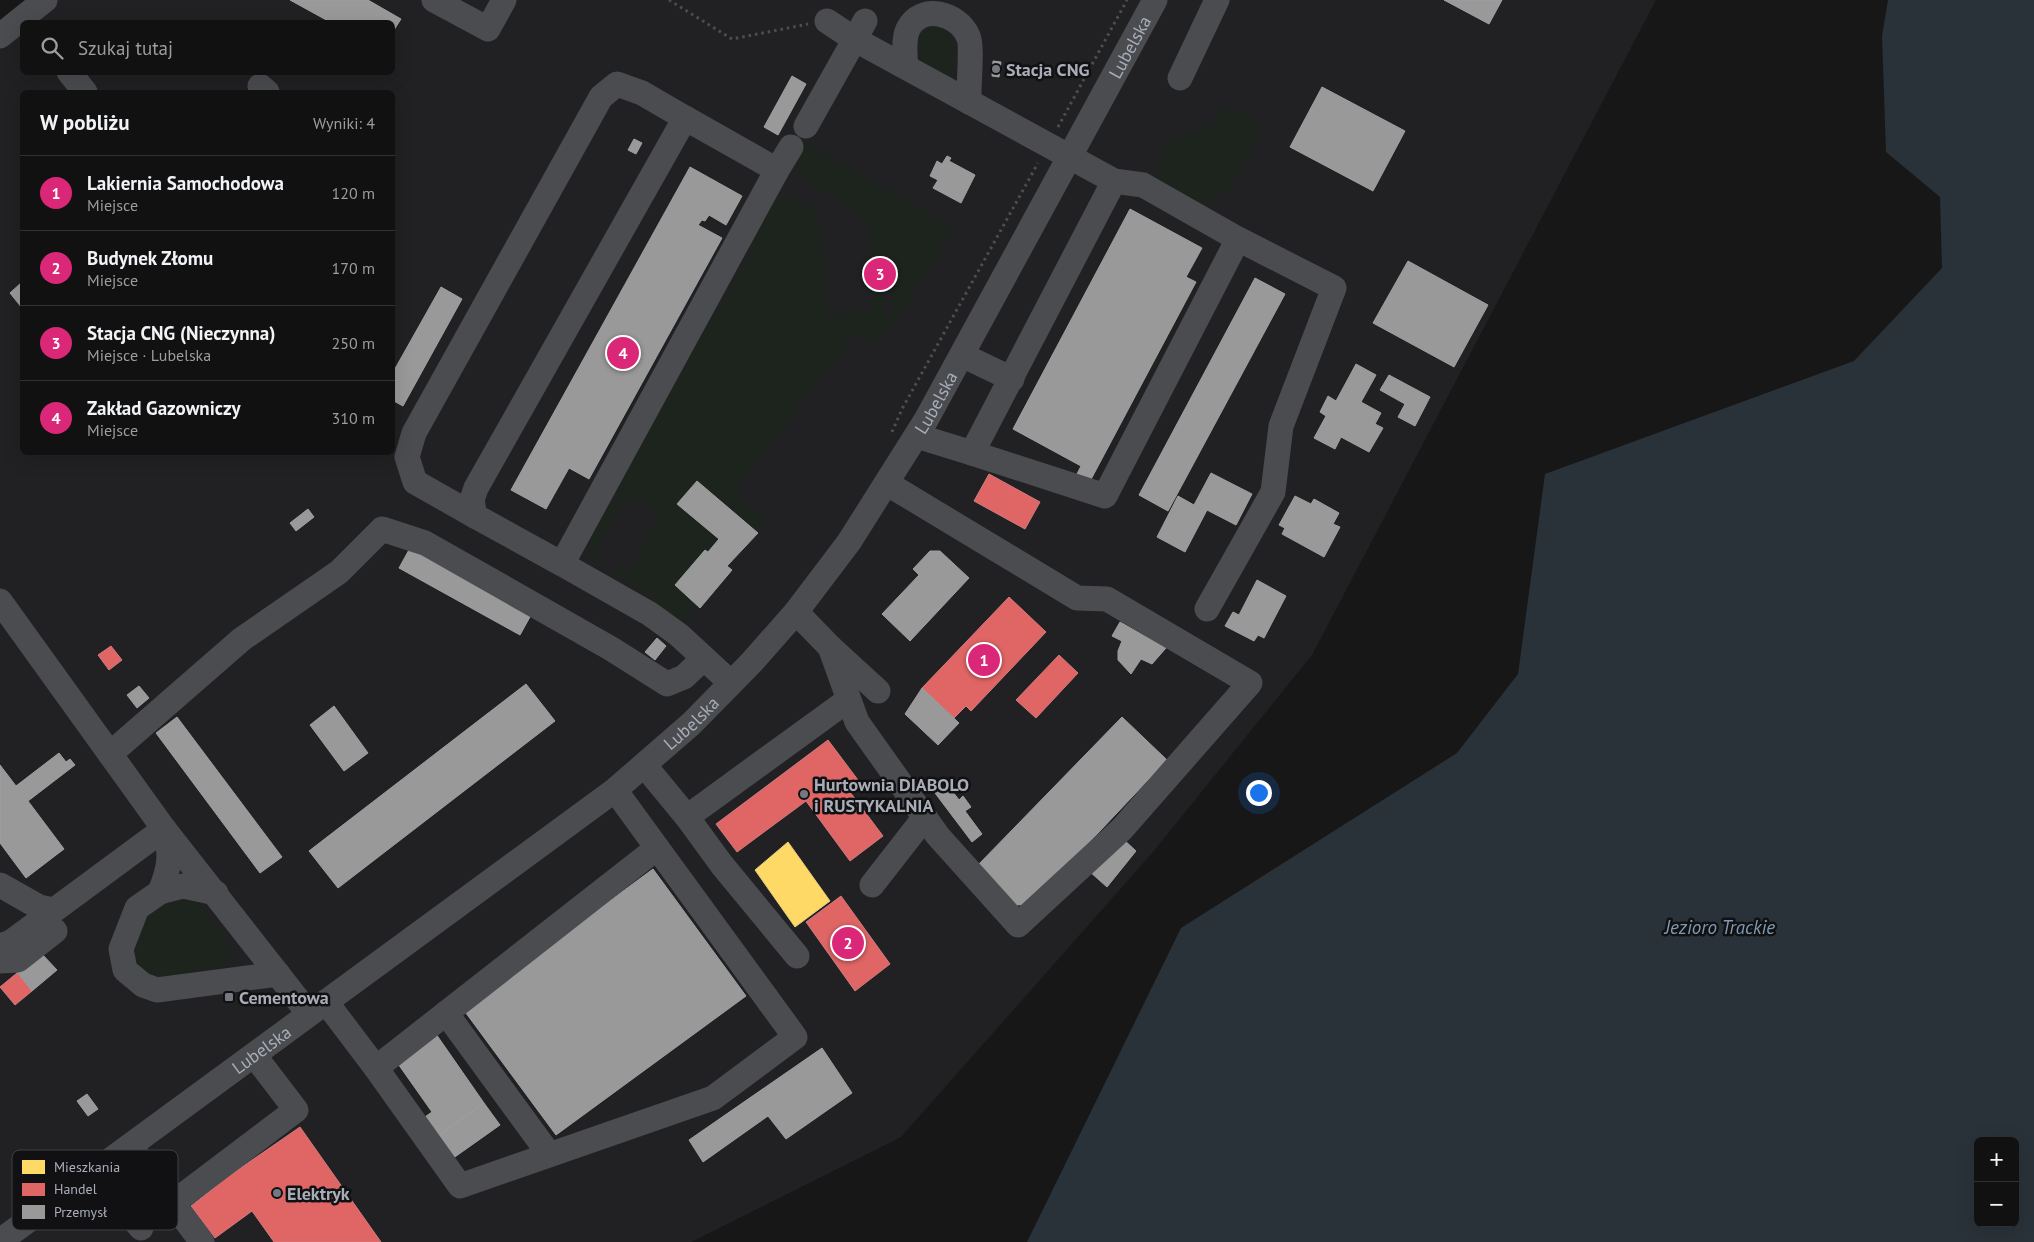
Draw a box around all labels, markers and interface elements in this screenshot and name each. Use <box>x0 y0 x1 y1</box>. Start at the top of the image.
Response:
street label: Lubelska <box>1103 11 1156 82</box>
search box <box>20 20 395 75</box>
icon: search <box>38 34 66 62</box>
text: Szukaj tutaj <box>78 36 173 60</box>
place label: Stacja CNG <box>1006 58 1090 81</box>
marker: Stacja CNG <box>990 63 1002 75</box>
text: W pobliżu <box>40 109 129 136</box>
text: Wyniki: 4 <box>313 113 375 133</box>
text: Lakiernia Samochodowa <box>87 171 284 195</box>
text: 1 <box>51 183 61 203</box>
text: 120 m <box>332 183 375 203</box>
text: Miejsce <box>87 195 138 215</box>
text: Budynek Złomu <box>87 246 213 270</box>
pin: 3 <box>864 255 896 293</box>
text: 2 <box>51 258 61 278</box>
text: 170 m <box>332 258 375 278</box>
text: Miejsce <box>87 270 138 290</box>
text: Stacja CNG (Nieczynna) <box>87 321 275 345</box>
text: 3 <box>51 333 61 353</box>
text: 250 m <box>332 333 375 353</box>
pin: 4 <box>607 334 639 372</box>
text: Miejsce · Lubelska <box>87 345 211 365</box>
street label: Lubelska <box>909 367 962 438</box>
text: Zakład Gazowniczy <box>87 396 241 420</box>
text: 4 <box>51 408 61 428</box>
text: 310 m <box>332 408 375 428</box>
text: Miejsce <box>87 420 138 440</box>
pin: 1 <box>968 641 1000 679</box>
street label: Lubelska <box>658 691 724 755</box>
place label: Hurtownia DIABOLO i RUSTYKALNIA <box>814 773 969 817</box>
your location <box>1246 780 1272 806</box>
marker: Hurtownia DIABOLO i RUSTYKALNIA <box>798 788 810 800</box>
water label: Jezioro Trackie <box>1663 915 1775 939</box>
pin: 2 <box>832 924 864 962</box>
place label: Cementowa <box>239 986 329 1009</box>
marker: Cementowa <box>223 991 235 1003</box>
street label: Lubelska <box>227 1020 295 1079</box>
map controls <box>1974 1137 2019 1227</box>
button: + <box>1974 1137 2019 1182</box>
legend <box>12 1150 178 1230</box>
text: Mieszkania <box>54 1158 120 1176</box>
text: Handel <box>54 1180 97 1198</box>
place label: Elektryk <box>287 1182 350 1205</box>
button: − <box>1974 1182 2019 1227</box>
marker: Elektryk <box>271 1187 283 1199</box>
text: Przemysł <box>54 1203 107 1221</box>

